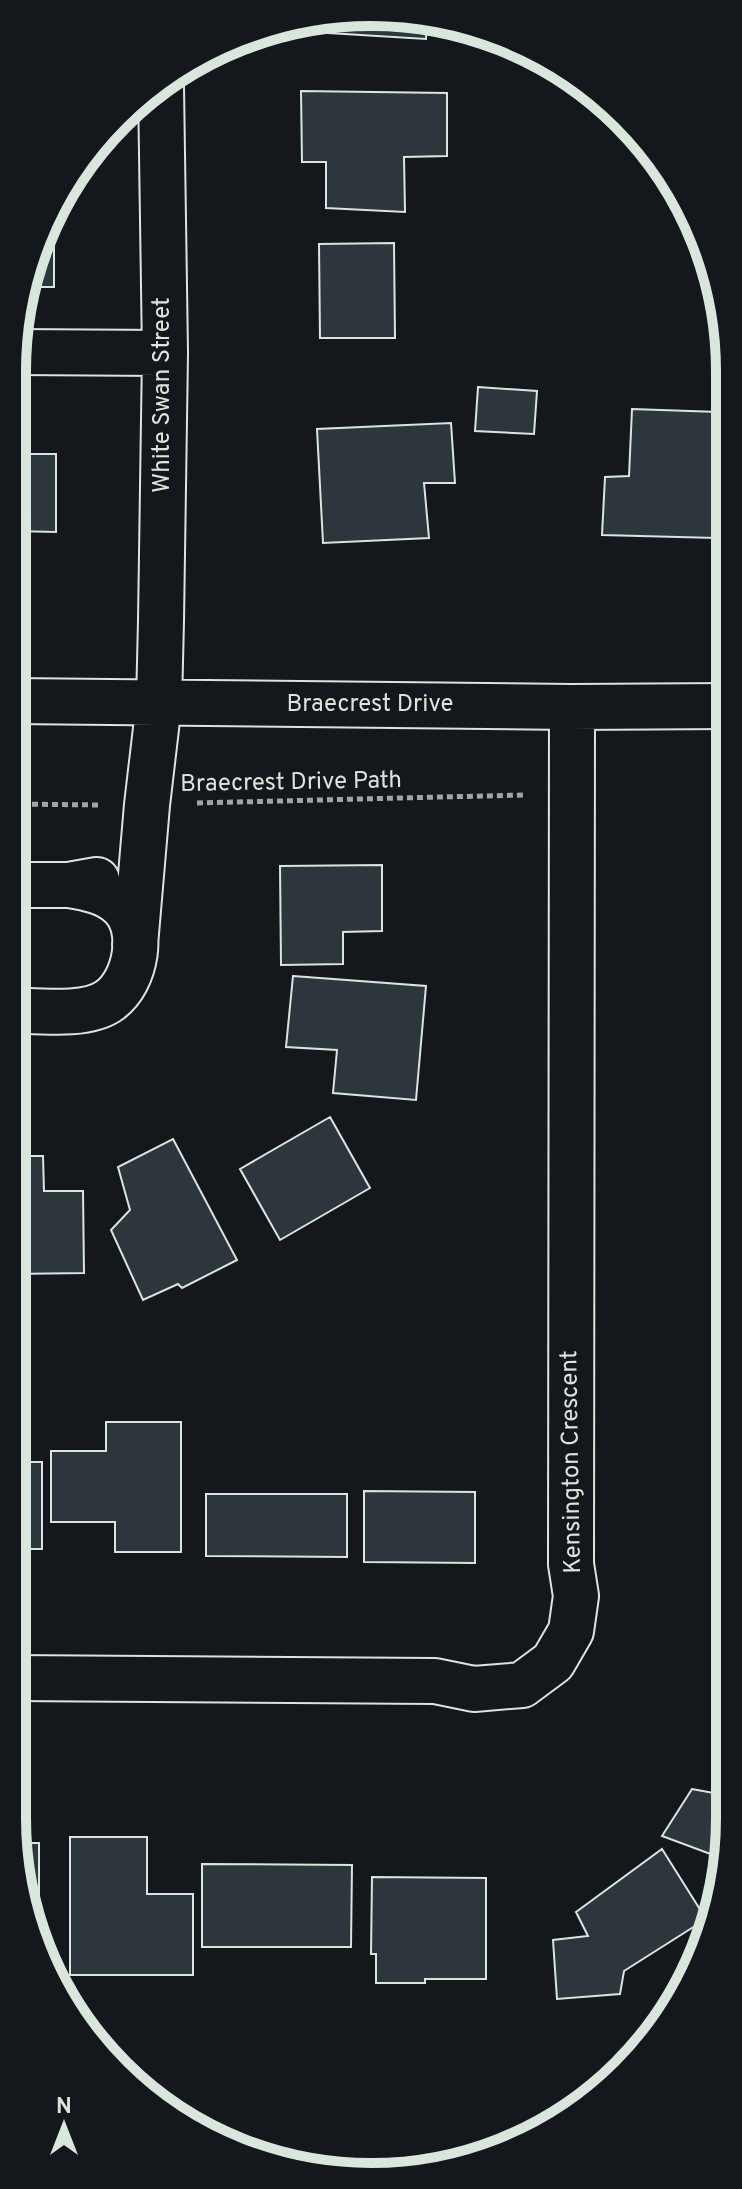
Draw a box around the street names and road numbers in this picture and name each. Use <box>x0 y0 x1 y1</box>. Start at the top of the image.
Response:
street label: White Swan Street <box>148 297 178 493</box>
street label: Braecrest Drive <box>287 690 454 720</box>
street label: Braecrest Drive Path <box>180 766 402 800</box>
street label: Kensington Crescent <box>555 1350 589 1574</box>

